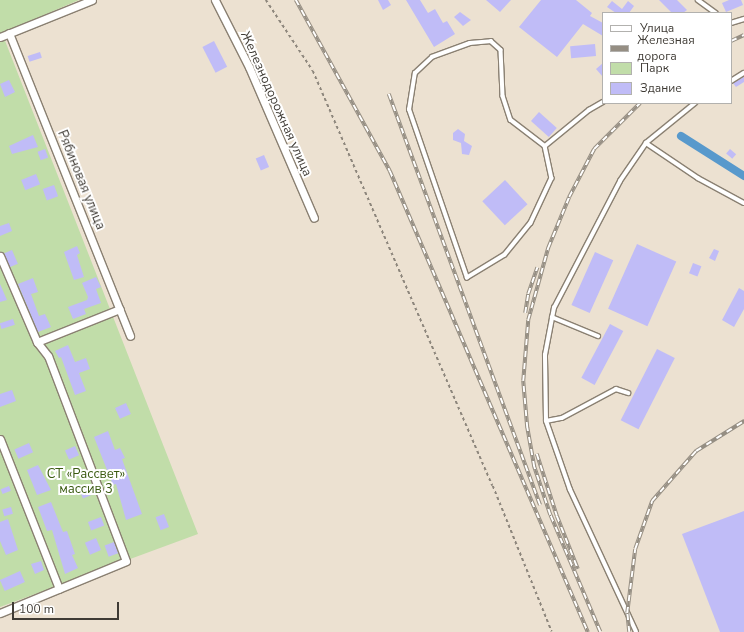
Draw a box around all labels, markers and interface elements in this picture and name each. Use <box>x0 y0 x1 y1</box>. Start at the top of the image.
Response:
legend <box>602 12 732 104</box>
text: Улица <box>640 20 674 36</box>
street label: Железнодорожная улица <box>237 29 315 179</box>
text: Железная дорога <box>637 32 695 64</box>
text: Парк <box>640 60 669 76</box>
text: Здание <box>640 80 682 96</box>
street label: Рябиновая улица <box>54 128 108 232</box>
park label: СТ «Рассвет» массив 3 <box>47 467 125 498</box>
scale bar <box>14 594 121 620</box>
text: 100 m <box>19 601 54 617</box>

